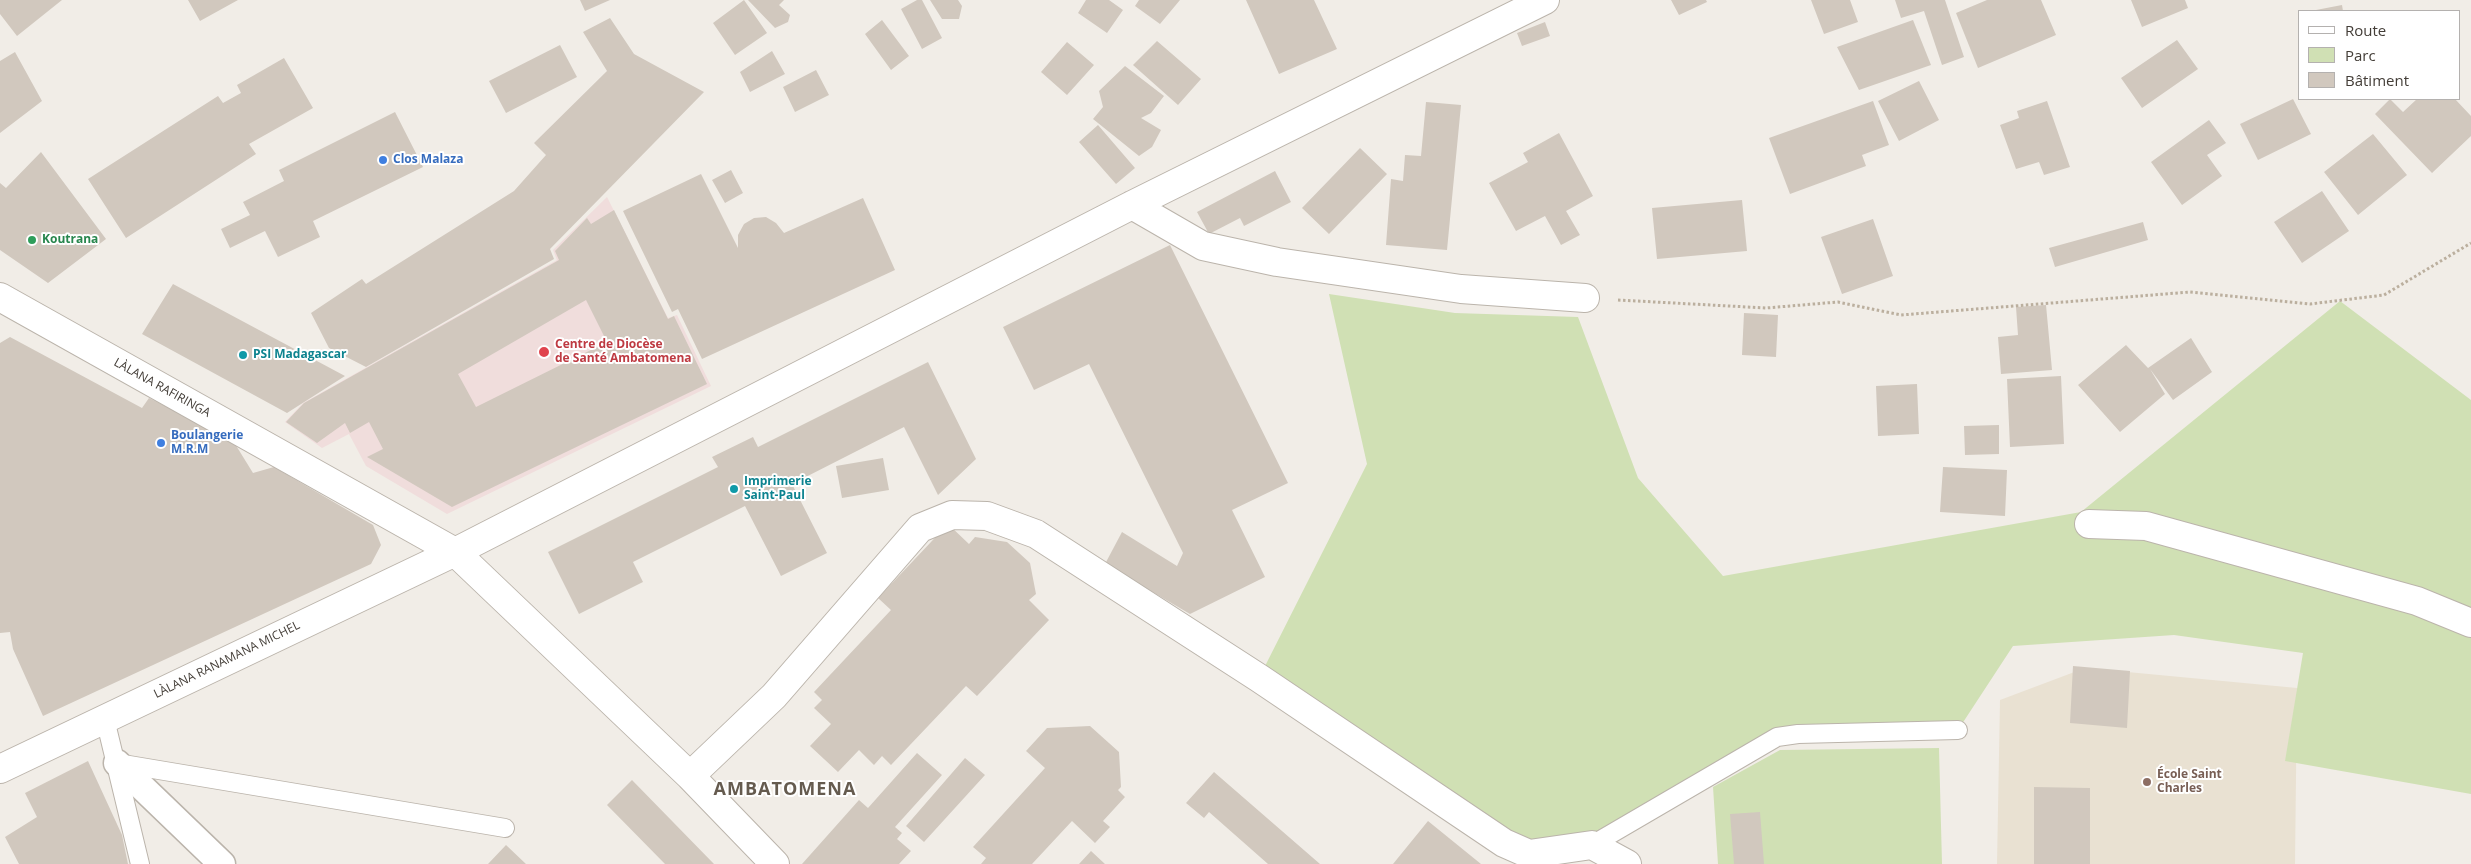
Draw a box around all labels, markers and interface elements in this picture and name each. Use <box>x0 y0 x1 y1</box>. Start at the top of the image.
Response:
legend <box>2298 10 2461 100</box>
text: Route <box>2345 20 2386 40</box>
text: Parc <box>2345 45 2376 65</box>
text: Bâtiment <box>2345 70 2409 90</box>
place label: Clos Malaza <box>393 153 463 167</box>
marker: Clos Malaza <box>377 154 389 166</box>
place label: Koutrana <box>42 233 98 247</box>
marker: Koutrana <box>26 234 38 246</box>
place label: Centre de Diocèse de Santé Ambatomena <box>555 338 692 366</box>
marker: Centre de Diocèse de Santé Ambatomena <box>537 345 551 359</box>
place label: PSI Madagascar <box>253 348 346 362</box>
marker: PSI Madagascar <box>237 349 249 361</box>
street label: LÀLANA RAFIRINGA <box>111 356 213 420</box>
place label: Boulangerie M.R.M <box>171 429 243 457</box>
marker: Boulangerie M.R.M <box>155 437 167 449</box>
place label: Imprimerie Saint-Paul <box>744 475 812 503</box>
marker: Imprimerie Saint-Paul <box>728 483 740 495</box>
street label: LÀLANA RANAMANA MICHEL <box>152 618 302 702</box>
place label: École Saint Charles <box>2157 768 2222 796</box>
marker: École Saint Charles <box>2141 776 2153 788</box>
district label: AMBATOMENA <box>712 779 858 801</box>

